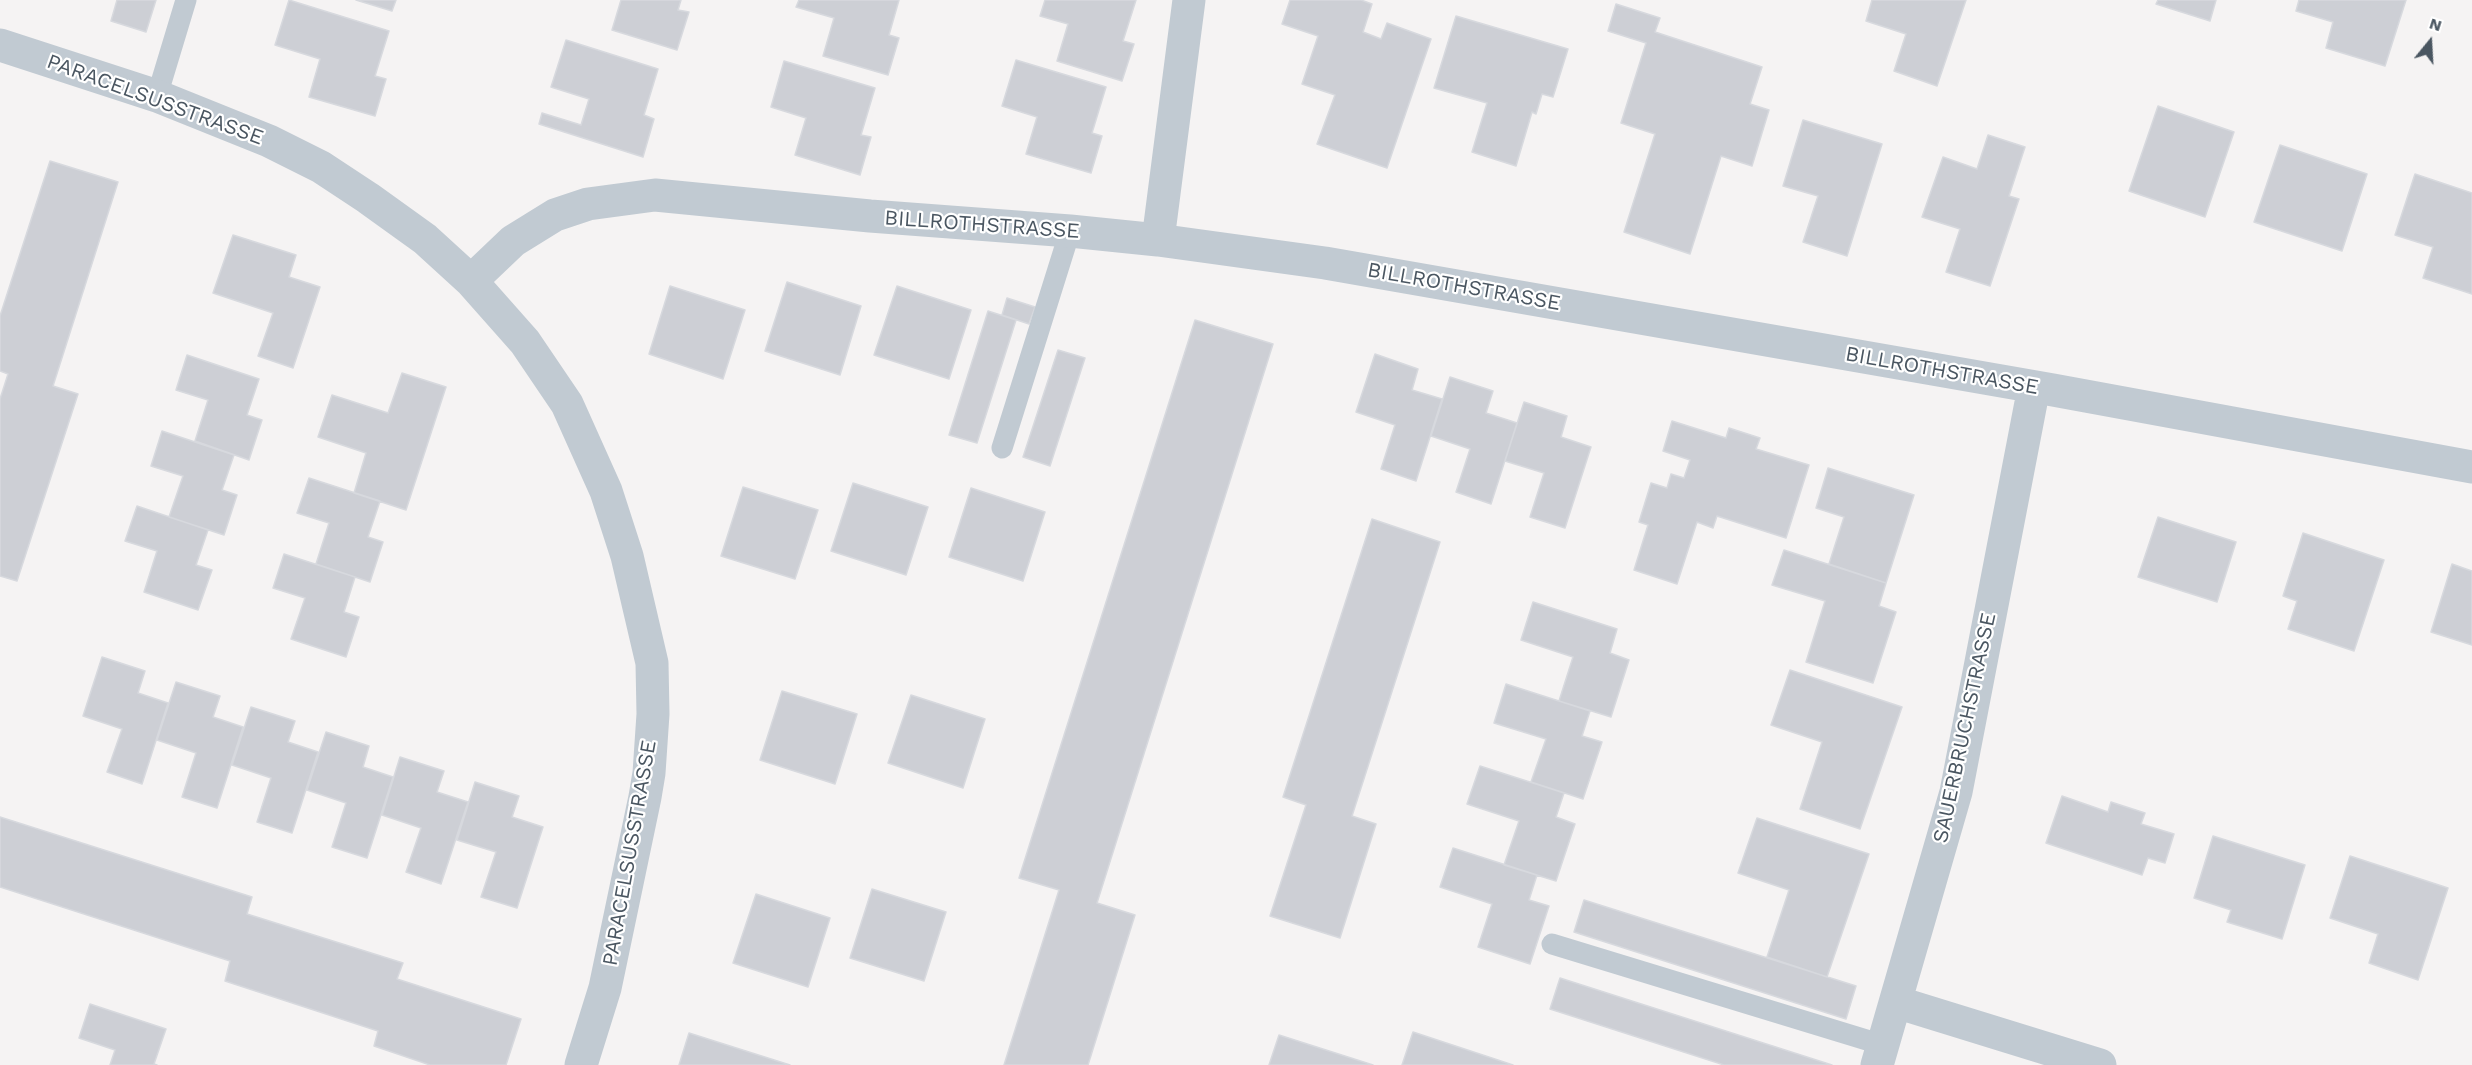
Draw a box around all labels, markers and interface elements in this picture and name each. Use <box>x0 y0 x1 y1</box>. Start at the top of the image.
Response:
north arrow <box>2400 12 2460 72</box>
text: N <box>2427 14 2444 35</box>
street label: PARACELSUSSTRASSE <box>43 49 267 151</box>
street label: BILLROTHSTRASSE <box>883 206 1081 244</box>
street label: BILLROTHSTRASSE <box>1365 258 1563 316</box>
street label: BILLROTHSTRASSE <box>1843 342 2041 400</box>
street label: SAUERBRUCHSTRASSE <box>1928 611 2002 845</box>
street label: PARACELSUSSTRASSE <box>598 738 662 968</box>

